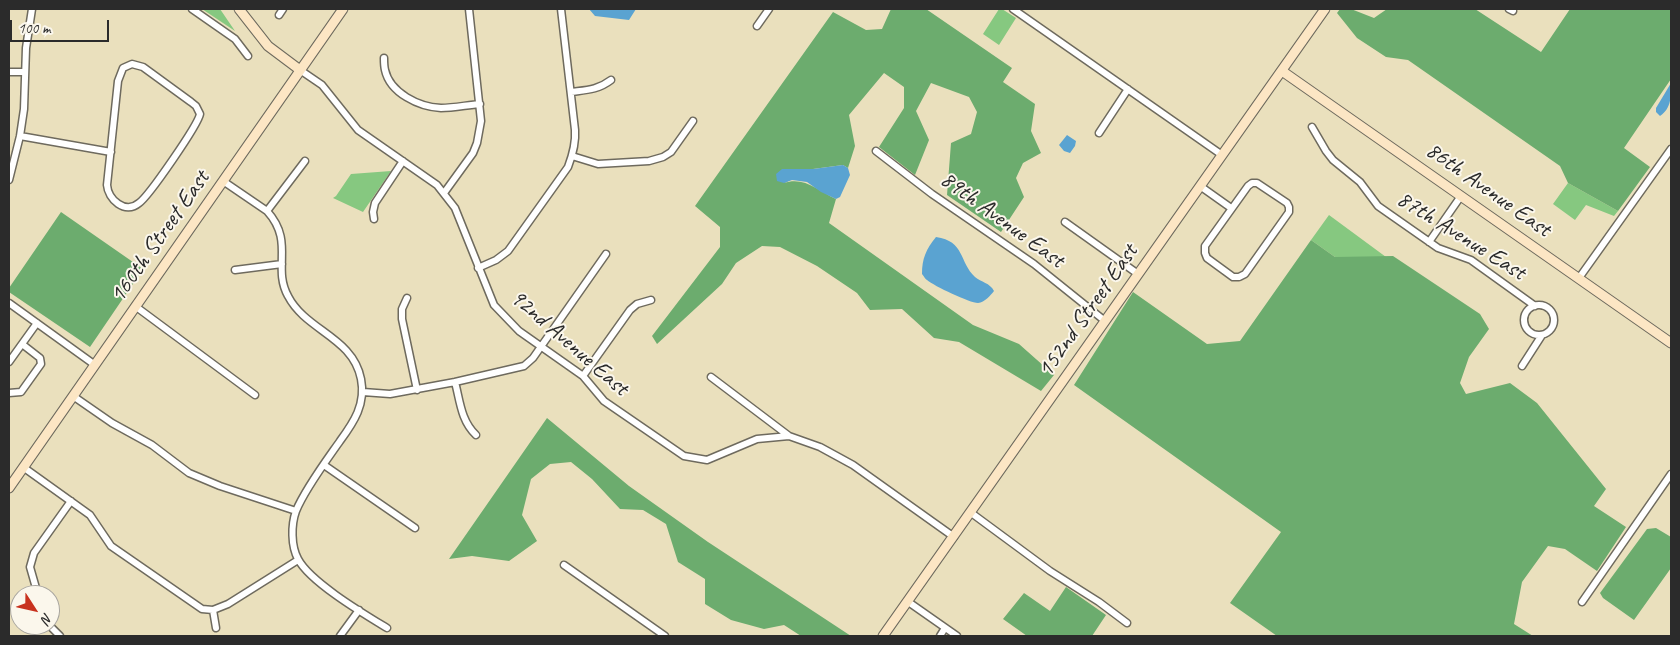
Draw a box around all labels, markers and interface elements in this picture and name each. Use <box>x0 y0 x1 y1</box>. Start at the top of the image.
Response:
scale bar <box>12 10 111 42</box>
text: 100 m <box>18 19 50 38</box>
street label: 86th Avenue East <box>1420 136 1556 244</box>
street label: 160th Street East <box>104 165 216 309</box>
street label: 89th Avenue East <box>934 165 1070 275</box>
street label: 87th Avenue East <box>1391 185 1531 287</box>
street label: 152nd Street East <box>1032 239 1144 383</box>
street label: 92nd Avenue East <box>504 284 634 402</box>
north arrow <box>10 585 60 635</box>
text: N <box>37 610 56 627</box>

